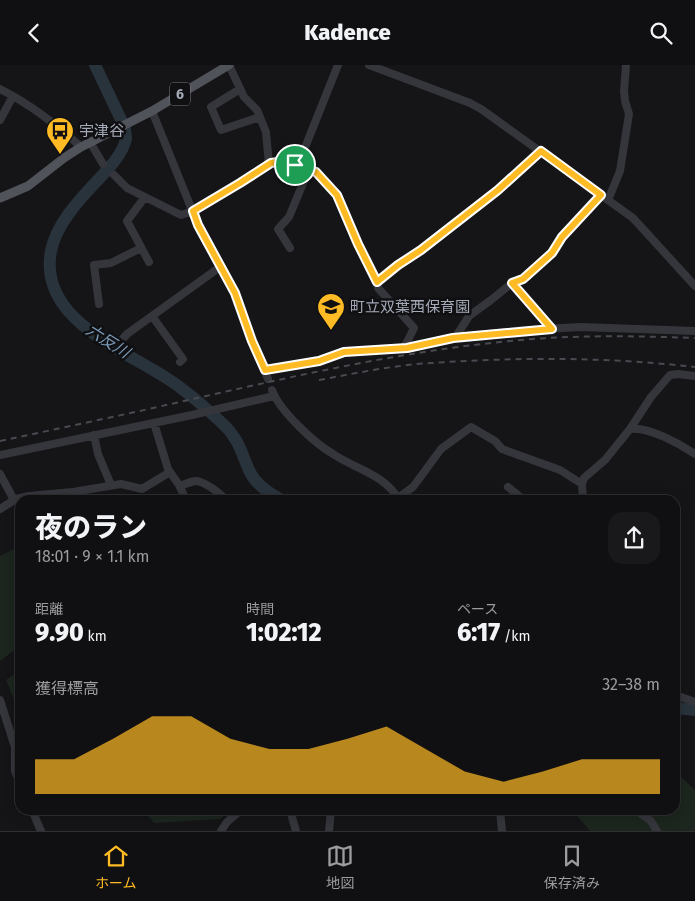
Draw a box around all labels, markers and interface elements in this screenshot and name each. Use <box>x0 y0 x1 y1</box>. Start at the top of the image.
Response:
icon: back <box>20 19 48 47</box>
text: Kadence <box>304 19 391 46</box>
icon: search <box>647 19 675 47</box>
road number: 6 <box>170 83 190 105</box>
bus stop icon: 宇津谷 <box>45 116 75 155</box>
place label: 宇津谷 <box>79 122 124 140</box>
pin <box>274 144 316 186</box>
icon: arrive <box>281 151 309 179</box>
school or university icon: 町立双葉西保育園 <box>316 292 346 331</box>
place label: 町立双葉西保育園 <box>350 298 470 316</box>
water label: 六反川 <box>83 320 135 363</box>
text: 夜のラン <box>35 511 147 544</box>
button: share <box>608 512 660 564</box>
text: 18:01 · 9 × 1.1 km <box>35 547 149 566</box>
text: 距離 <box>35 601 63 618</box>
text: 時間 <box>246 601 274 618</box>
text: ペース <box>457 601 498 618</box>
text: 9.90 <box>35 618 84 648</box>
text: 1:02:12 <box>246 618 322 648</box>
text: 6:17 <box>457 618 500 648</box>
text: km <box>84 628 107 645</box>
text: /km <box>500 628 530 645</box>
text: 32–38 m <box>602 675 660 694</box>
text: 獲得標高 <box>35 679 99 698</box>
tab: ホーム <box>95 842 136 892</box>
tab: 地図 <box>326 842 354 892</box>
tab: 保存済み <box>544 842 600 892</box>

